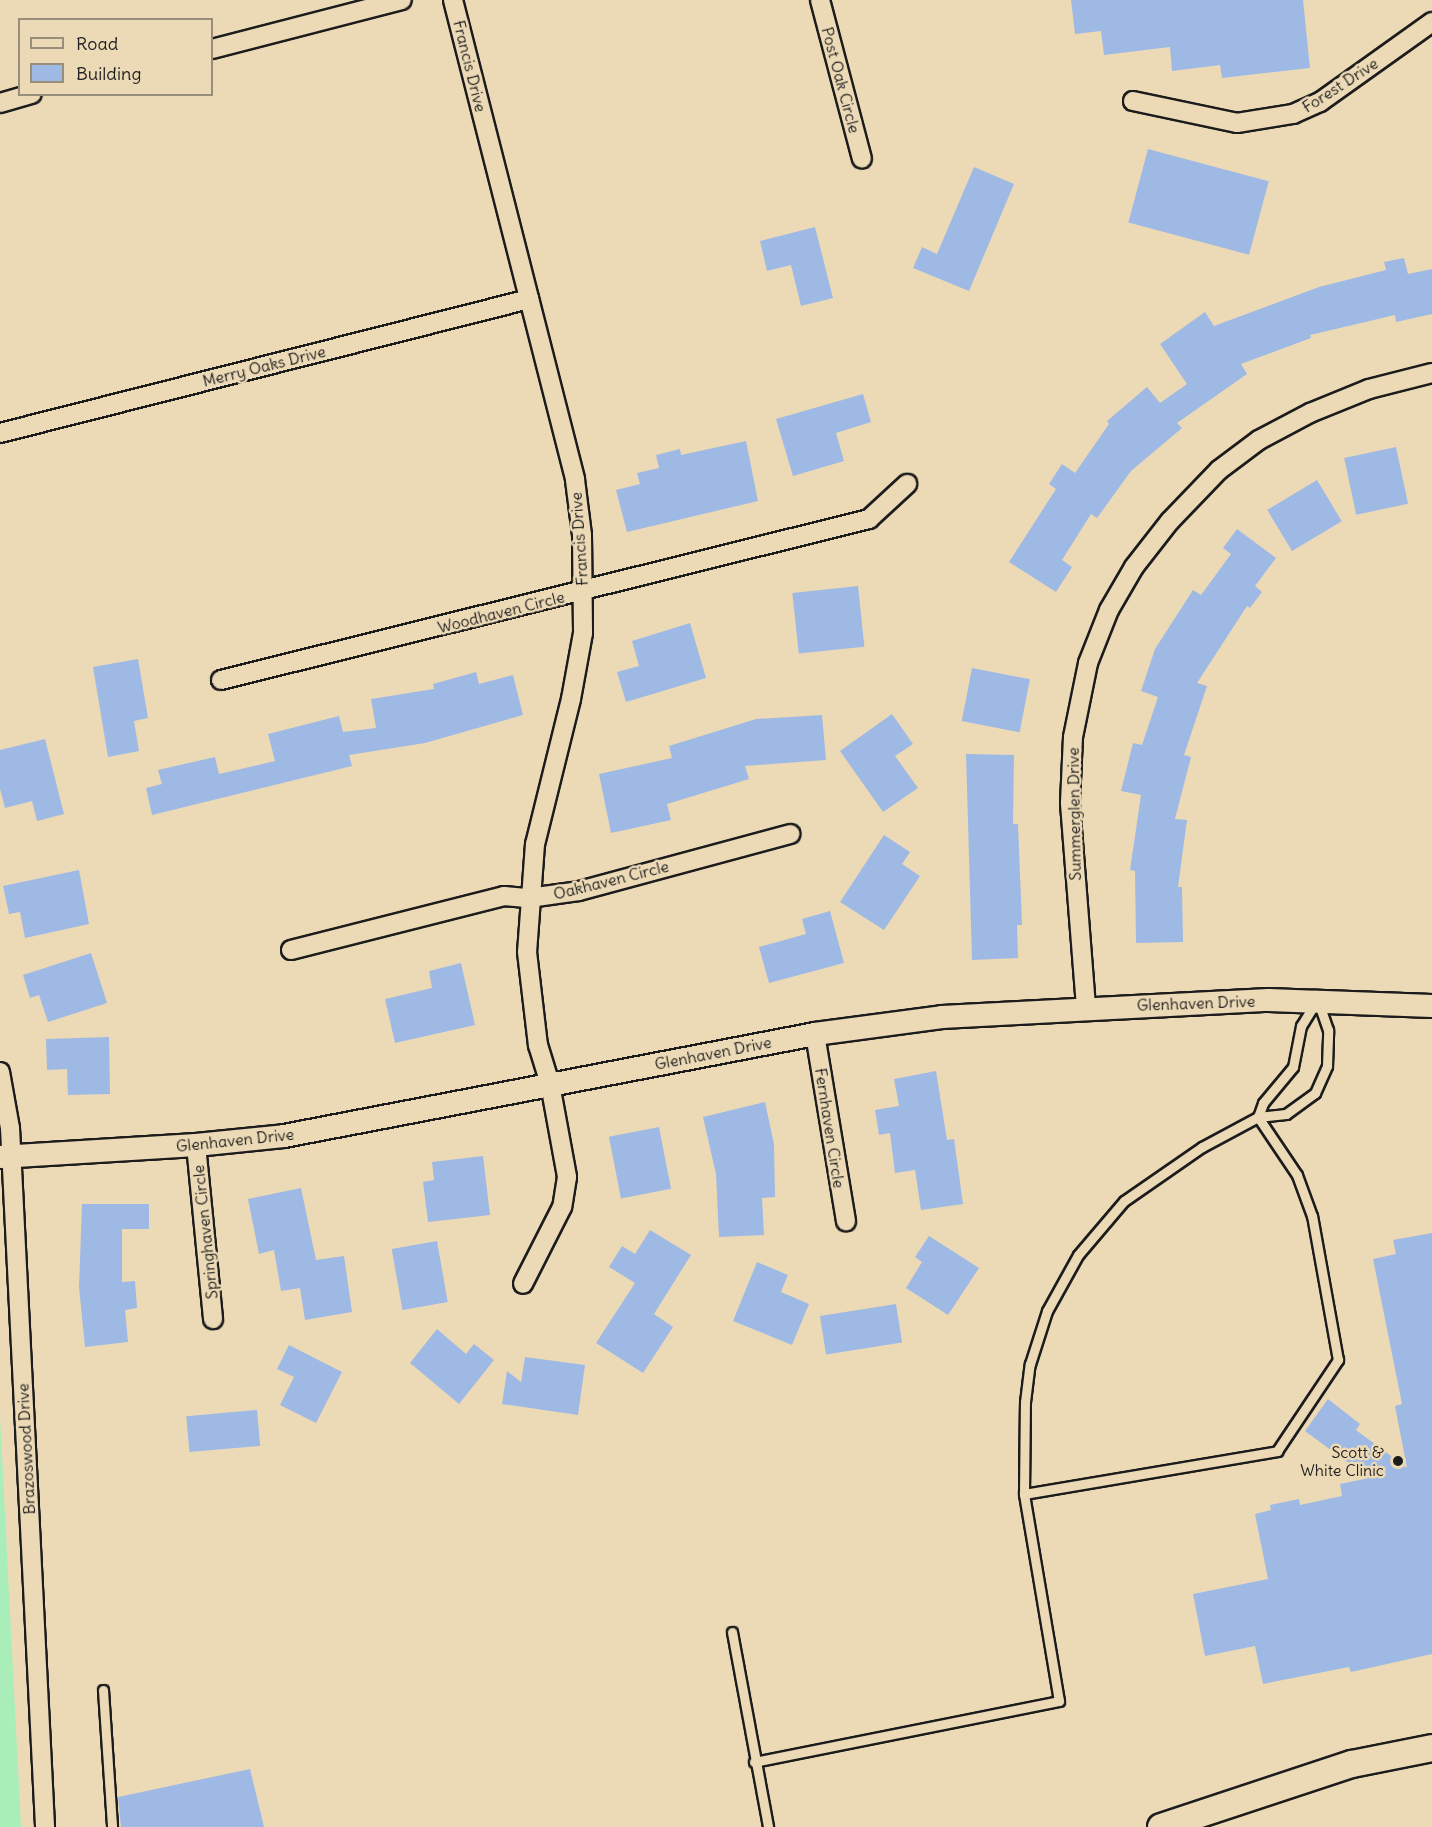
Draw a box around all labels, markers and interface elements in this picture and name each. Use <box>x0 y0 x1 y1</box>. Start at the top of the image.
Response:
legend <box>18 18 213 96</box>
street label: Francis Drive <box>449 18 491 114</box>
street label: Post Oak Circle <box>818 25 864 135</box>
text: Road <box>76 32 118 55</box>
street label: Forest Drive <box>1299 53 1381 117</box>
text: Building <box>76 62 141 85</box>
street label: Merry Oaks Drive <box>201 341 327 391</box>
street label: Francis Drive <box>566 492 592 586</box>
street label: Woodhaven Circle <box>436 587 566 637</box>
street label: Summerglen Drive <box>1063 747 1085 881</box>
street label: Oakhaven Circle <box>551 856 671 904</box>
street label: Glenhaven Drive <box>1136 991 1256 1015</box>
street label: Glenhaven Drive <box>653 1032 773 1074</box>
street label: Fernhaven Circle <box>811 1067 849 1189</box>
street label: Glenhaven Drive <box>175 1124 295 1156</box>
street label: Springhaven Circle <box>188 1164 222 1300</box>
street label: Brazoswood Drive <box>13 1383 39 1515</box>
place label: Scott & White Clinic <box>1300 1442 1384 1480</box>
marker: Scott & White Clinic <box>1389 1452 1407 1470</box>

